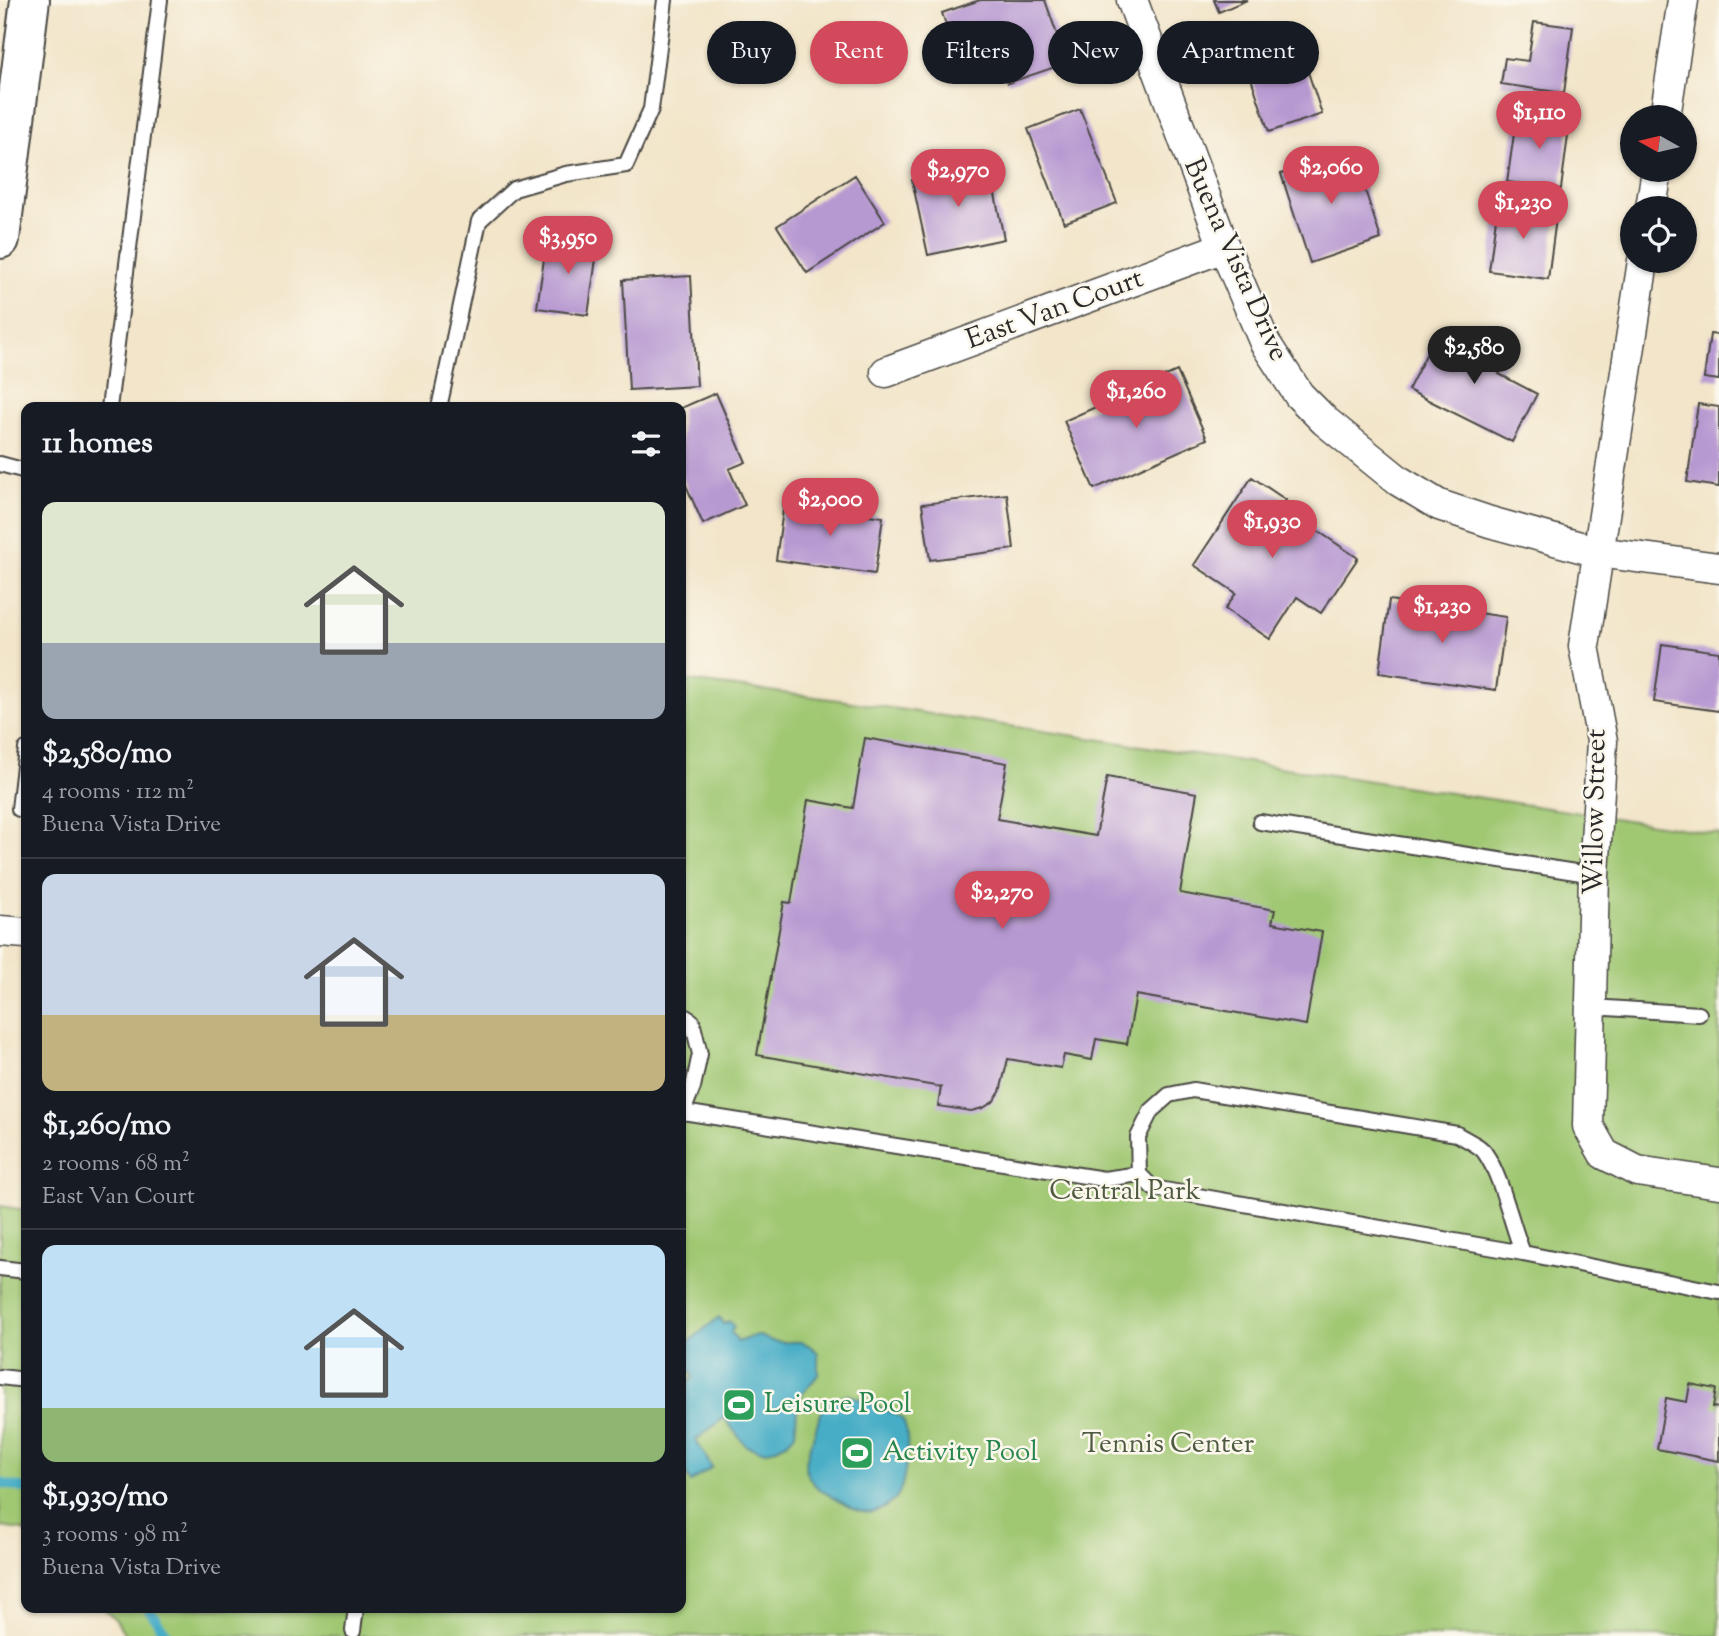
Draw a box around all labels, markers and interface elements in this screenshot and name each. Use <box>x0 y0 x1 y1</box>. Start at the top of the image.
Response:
chip: Buy <box>707 21 796 84</box>
chip: Rent <box>810 21 908 84</box>
chip: Filters <box>922 21 1034 84</box>
chip: New <box>1048 21 1143 84</box>
chip: Apartment <box>1157 21 1319 84</box>
pin: $1,110 <box>1482 92 1596 151</box>
text: $1,110 <box>1512 97 1566 130</box>
north arrow <box>1620 105 1698 182</box>
map controls <box>1620 105 1697 273</box>
pin: $2,060 <box>1274 146 1388 206</box>
pin: $2,970 <box>901 150 1015 209</box>
street label: Buena Vista Drive <box>1172 152 1298 368</box>
text: $2,060 <box>1299 152 1363 185</box>
text: $2,970 <box>927 155 989 188</box>
pin: $1,230 <box>1466 182 1580 241</box>
text: $1,230 <box>1494 187 1552 220</box>
button: locate <box>1620 196 1697 273</box>
pin: $3,950 <box>511 216 625 276</box>
text: $3,950 <box>539 222 597 255</box>
street label: East Van Court <box>961 259 1150 361</box>
pin: $2,580 <box>1417 326 1531 386</box>
text: $2,580 <box>1444 332 1504 365</box>
pin: $1,260 <box>1079 370 1193 430</box>
text: $1,260 <box>1106 376 1166 409</box>
text: 11 homes <box>42 423 153 466</box>
icon: filters <box>627 425 665 463</box>
pin: $2,000 <box>773 478 887 538</box>
text: $2,000 <box>798 484 862 517</box>
pin: $1,930 <box>1215 500 1329 560</box>
text: $1,930 <box>1243 506 1301 539</box>
icon: home <box>291 547 417 673</box>
pin: $1,230 <box>1385 586 1499 645</box>
text: $1,230 <box>1413 591 1471 624</box>
street label: Willow Street <box>1575 728 1617 896</box>
text: $2,580/mo <box>42 733 172 776</box>
text: 4 rooms · 112 m² <box>42 776 194 809</box>
text: Buena Vista Drive <box>42 809 221 842</box>
pin: $2,270 <box>945 872 1059 931</box>
text: $2,270 <box>971 877 1033 910</box>
icon: home <box>291 919 417 1045</box>
text: $1,260/mo <box>42 1105 171 1148</box>
text: 2 rooms · 68 m² <box>42 1148 190 1181</box>
park label: Central Park <box>1049 1172 1201 1212</box>
text: East Van Court <box>42 1181 195 1214</box>
icon: home <box>291 1290 417 1416</box>
place label: Leisure Pool <box>764 1385 912 1425</box>
sports icon: Leisure Pool <box>720 1386 758 1424</box>
park label: Tennis Center <box>1082 1425 1255 1465</box>
place label: Activity Pool <box>882 1433 1038 1473</box>
sports icon: Activity Pool <box>838 1434 876 1472</box>
text: $1,930/mo <box>42 1476 168 1519</box>
text: 3 rooms · 98 m² <box>42 1519 188 1552</box>
text: Buena Vista Drive <box>42 1552 221 1585</box>

